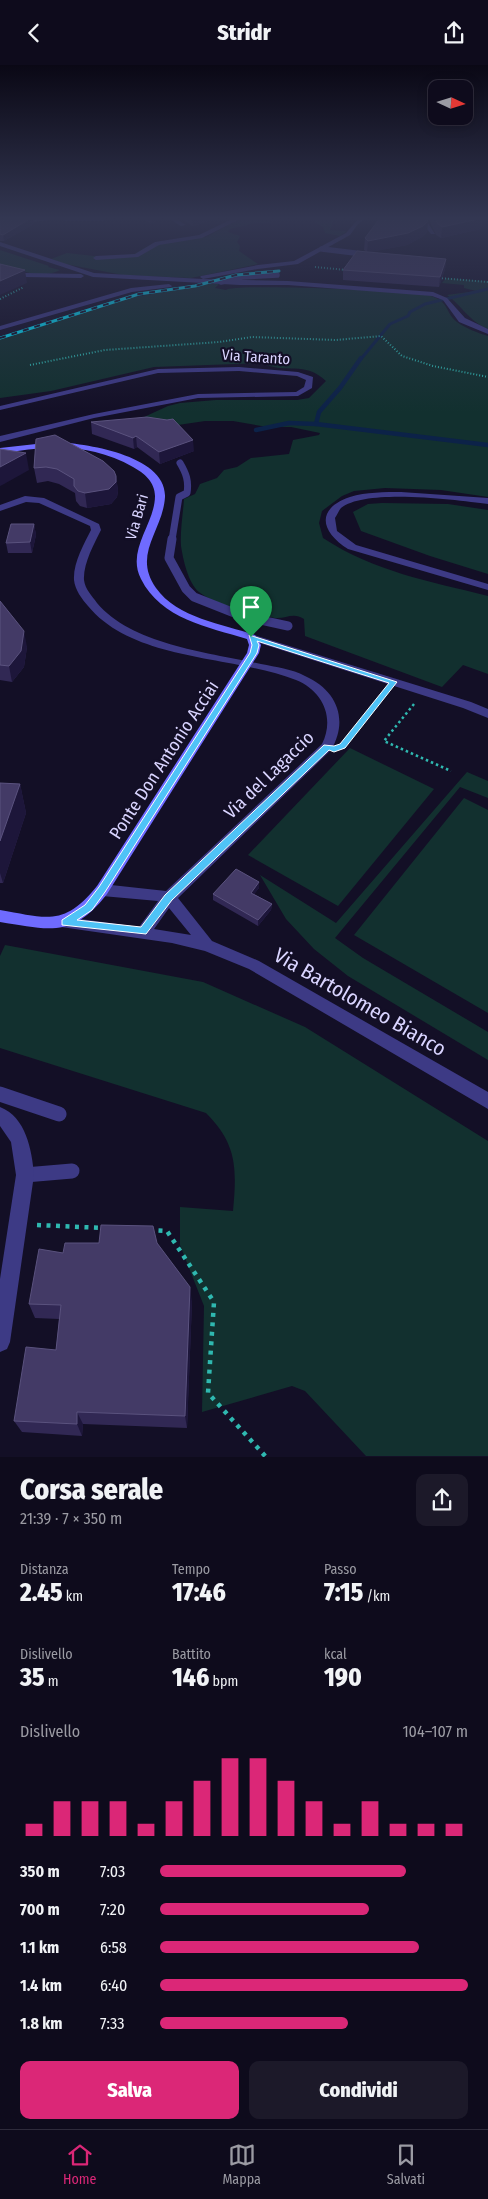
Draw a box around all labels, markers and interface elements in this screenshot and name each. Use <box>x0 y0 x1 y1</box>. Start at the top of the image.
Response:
icon: back <box>20 19 48 47</box>
text: Stridr <box>217 19 271 46</box>
icon: share <box>440 19 468 47</box>
north arrow <box>428 80 472 125</box>
map controls <box>428 80 473 125</box>
street label: Via Taranto <box>221 346 291 368</box>
street label: Via Bari <box>122 492 152 542</box>
pin <box>230 586 272 637</box>
icon: arrive <box>237 593 265 621</box>
street label: Ponte Don Antonio Acciai <box>105 677 223 843</box>
street label: Via del Lagaccio <box>219 727 319 823</box>
street label: Via Bartolomeo Bianco <box>269 942 451 1062</box>
text: Corsa serale <box>20 1473 163 1506</box>
button: share <box>416 1474 468 1526</box>
text: 21:39 · 7 × 350 m <box>20 1509 122 1528</box>
text: Distanza <box>20 1561 69 1578</box>
text: Tempo <box>172 1561 210 1578</box>
text: Passo <box>324 1561 357 1578</box>
text: 2.45 <box>20 1578 62 1608</box>
text: 17:46 <box>172 1578 226 1608</box>
text: 7:15 <box>324 1578 363 1608</box>
text: km <box>62 1588 83 1605</box>
text: /km <box>363 1588 390 1605</box>
text: Dislivello <box>20 1646 73 1663</box>
text: Battito <box>172 1646 211 1663</box>
text: kcal <box>324 1646 347 1663</box>
text: 35 <box>20 1663 45 1693</box>
text: 146 <box>172 1663 209 1693</box>
text: 190 <box>324 1663 362 1693</box>
text: m <box>45 1673 59 1690</box>
text: bpm <box>209 1673 238 1690</box>
text: Dislivello <box>20 1722 80 1741</box>
text: 104–107 m <box>402 1722 468 1741</box>
text: 350 m <box>20 1862 60 1881</box>
text: 7:03 <box>100 1862 125 1881</box>
text: 700 m <box>20 1900 60 1919</box>
text: 7:20 <box>100 1900 125 1919</box>
text: 1.1 km <box>20 1938 59 1957</box>
text: 6:58 <box>100 1938 127 1957</box>
text: 1.4 km <box>20 1976 62 1995</box>
text: 6:40 <box>100 1976 127 1995</box>
text: 1.8 km <box>20 2014 63 2033</box>
text: 7:33 <box>100 2014 124 2033</box>
button: Salva <box>20 2061 239 2119</box>
button: Condividi <box>249 2061 468 2119</box>
tab: Home <box>63 2141 96 2188</box>
tab: Mappa <box>222 2141 261 2188</box>
tab: Salvati <box>387 2141 425 2188</box>

